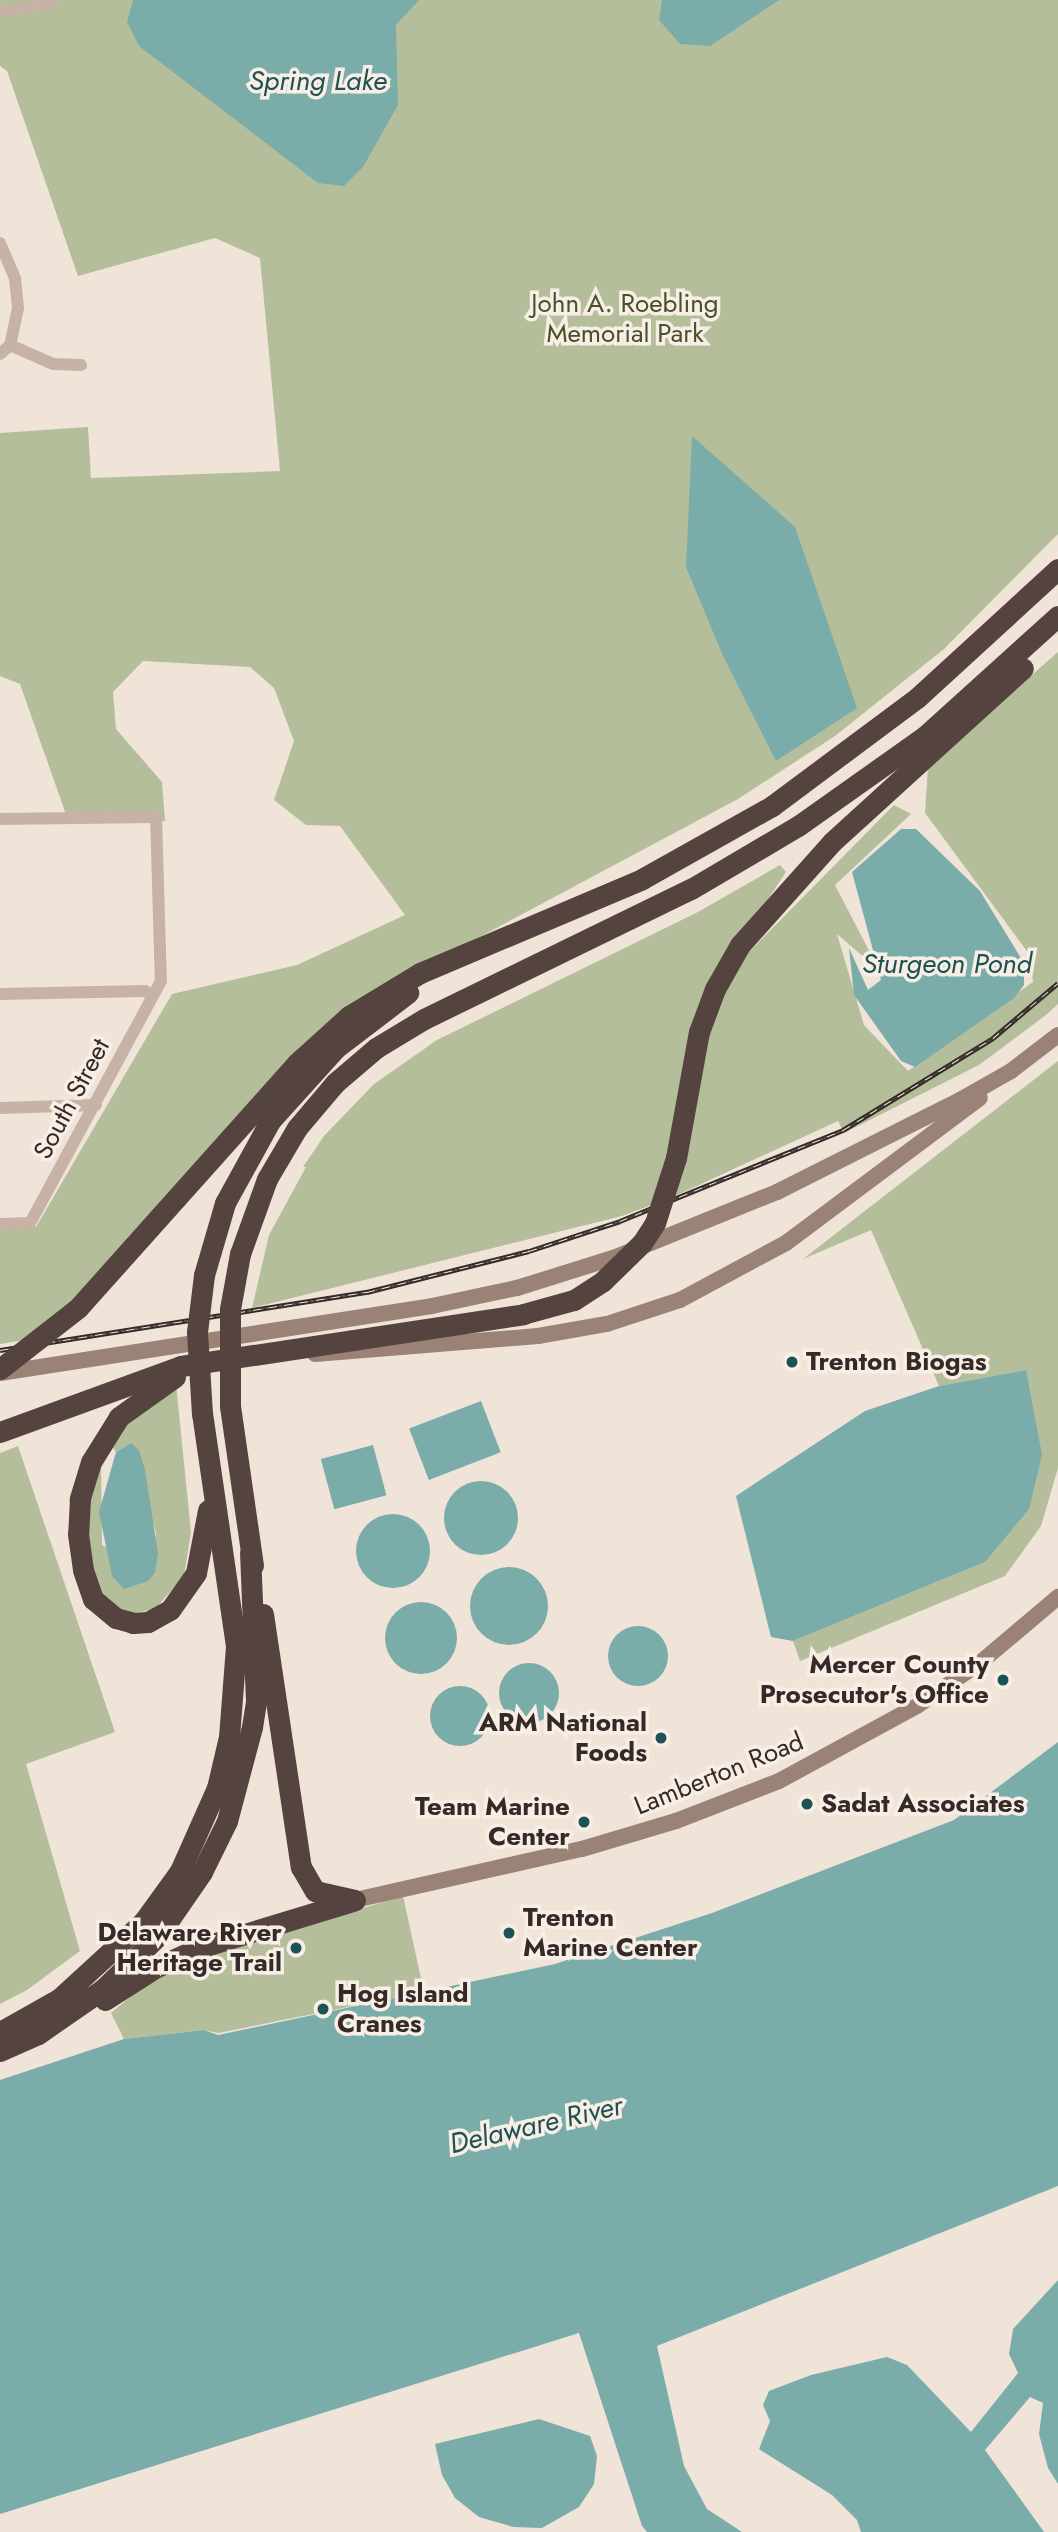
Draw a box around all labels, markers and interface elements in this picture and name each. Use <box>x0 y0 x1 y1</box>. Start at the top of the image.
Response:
water label: Spring Lake <box>249 64 387 98</box>
park label: John A. Roebling Memorial Park <box>531 288 719 350</box>
water label: Sturgeon Pond <box>862 947 1032 981</box>
street label: South Street <box>27 1033 117 1165</box>
place label: Trenton Biogas <box>806 1346 987 1378</box>
marker: Trenton Biogas <box>784 1354 800 1370</box>
place label: Mercer County Prosecutor's Office <box>760 1649 989 1710</box>
marker: Mercer County Prosecutor's Office <box>995 1672 1011 1688</box>
place label: ARM National Foods <box>479 1707 647 1768</box>
street label: Lamberton Road <box>630 1726 808 1822</box>
marker: ARM National Foods <box>653 1730 669 1746</box>
place label: Sadat Associates <box>821 1788 1025 1820</box>
place label: Team Marine Center <box>415 1791 570 1853</box>
marker: Sadat Associates <box>799 1796 815 1812</box>
marker: Team Marine Center <box>576 1814 592 1830</box>
place label: Trenton Marine Center <box>523 1902 698 1964</box>
place label: Delaware River Heritage Trail <box>97 1917 282 1979</box>
marker: Trenton Marine Center <box>501 1925 517 1941</box>
marker: Delaware River Heritage Trail <box>288 1940 304 1956</box>
place label: Hog Island Cranes <box>337 1978 469 2039</box>
marker: Hog Island Cranes <box>315 2001 331 2017</box>
water label: Delaware River <box>446 2089 626 2161</box>

